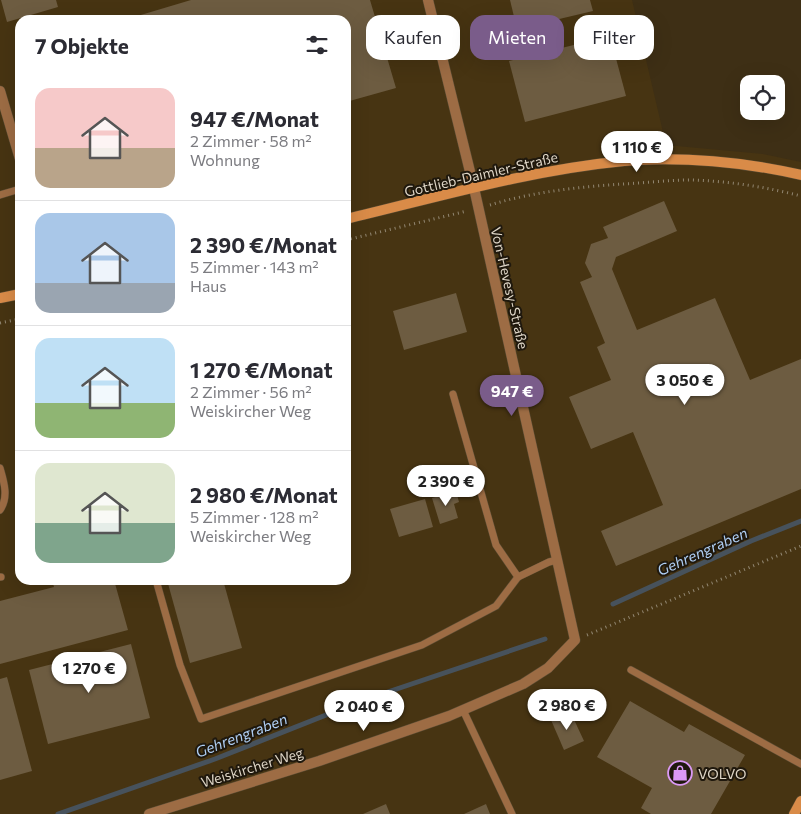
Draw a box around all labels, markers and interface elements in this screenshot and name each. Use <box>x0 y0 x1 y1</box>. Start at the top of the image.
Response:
chip: Kaufen <box>366 15 460 60</box>
chip: Mieten <box>470 15 564 60</box>
chip: Filter <box>574 15 654 60</box>
icon: filters <box>303 31 331 59</box>
text: 7 Objekte <box>35 33 129 58</box>
map controls <box>740 75 785 120</box>
button: locate <box>740 75 785 120</box>
text: 947 €/Monat <box>190 106 319 131</box>
icon: home <box>75 108 135 168</box>
pin: 1 110 € <box>591 130 683 173</box>
text: 2 Zimmer · 58 m² <box>190 131 312 150</box>
text: 1 110 € <box>612 137 662 156</box>
street label: Gottlieb-Daimler-Straße <box>403 148 559 200</box>
text: Wohnung <box>190 150 260 169</box>
street label: Von-Hevesy-Straße <box>488 225 532 351</box>
text: 2 390 €/Monat <box>190 232 337 257</box>
icon: home <box>75 233 135 293</box>
text: 5 Zimmer · 143 m² <box>190 257 319 276</box>
text: Haus <box>190 276 227 295</box>
text: 1 270 €/Monat <box>190 357 333 382</box>
icon: home <box>75 358 135 418</box>
pin: 3 050 € <box>639 364 731 406</box>
text: 3 050 € <box>656 370 714 389</box>
pin: 947 € <box>477 374 547 417</box>
text: 947 € <box>491 381 533 400</box>
text: 2 Zimmer · 56 m² <box>190 382 312 401</box>
text: Weiskircher Weg <box>190 401 311 420</box>
pin: 2 390 € <box>400 464 492 507</box>
text: 2 390 € <box>418 471 474 490</box>
text: 2 980 €/Monat <box>190 482 338 507</box>
icon: home <box>75 483 135 543</box>
text: 5 Zimmer · 128 m² <box>190 507 319 526</box>
water label: Gehrengraben <box>654 523 750 579</box>
text: Weiskircher Weg <box>190 526 311 545</box>
pin: 1 270 € <box>43 652 135 694</box>
text: 1 270 € <box>63 658 115 677</box>
pin: 2 980 € <box>521 688 613 731</box>
pin: 2 040 € <box>318 690 410 732</box>
text: 2 980 € <box>539 695 595 714</box>
text: 2 040 € <box>335 696 393 715</box>
water label: Gehrengraben <box>193 709 289 761</box>
street label: Weiskircher Weg <box>199 743 306 791</box>
shop icon: VOLVO <box>667 760 693 786</box>
place label: VOLVO <box>698 765 746 782</box>

